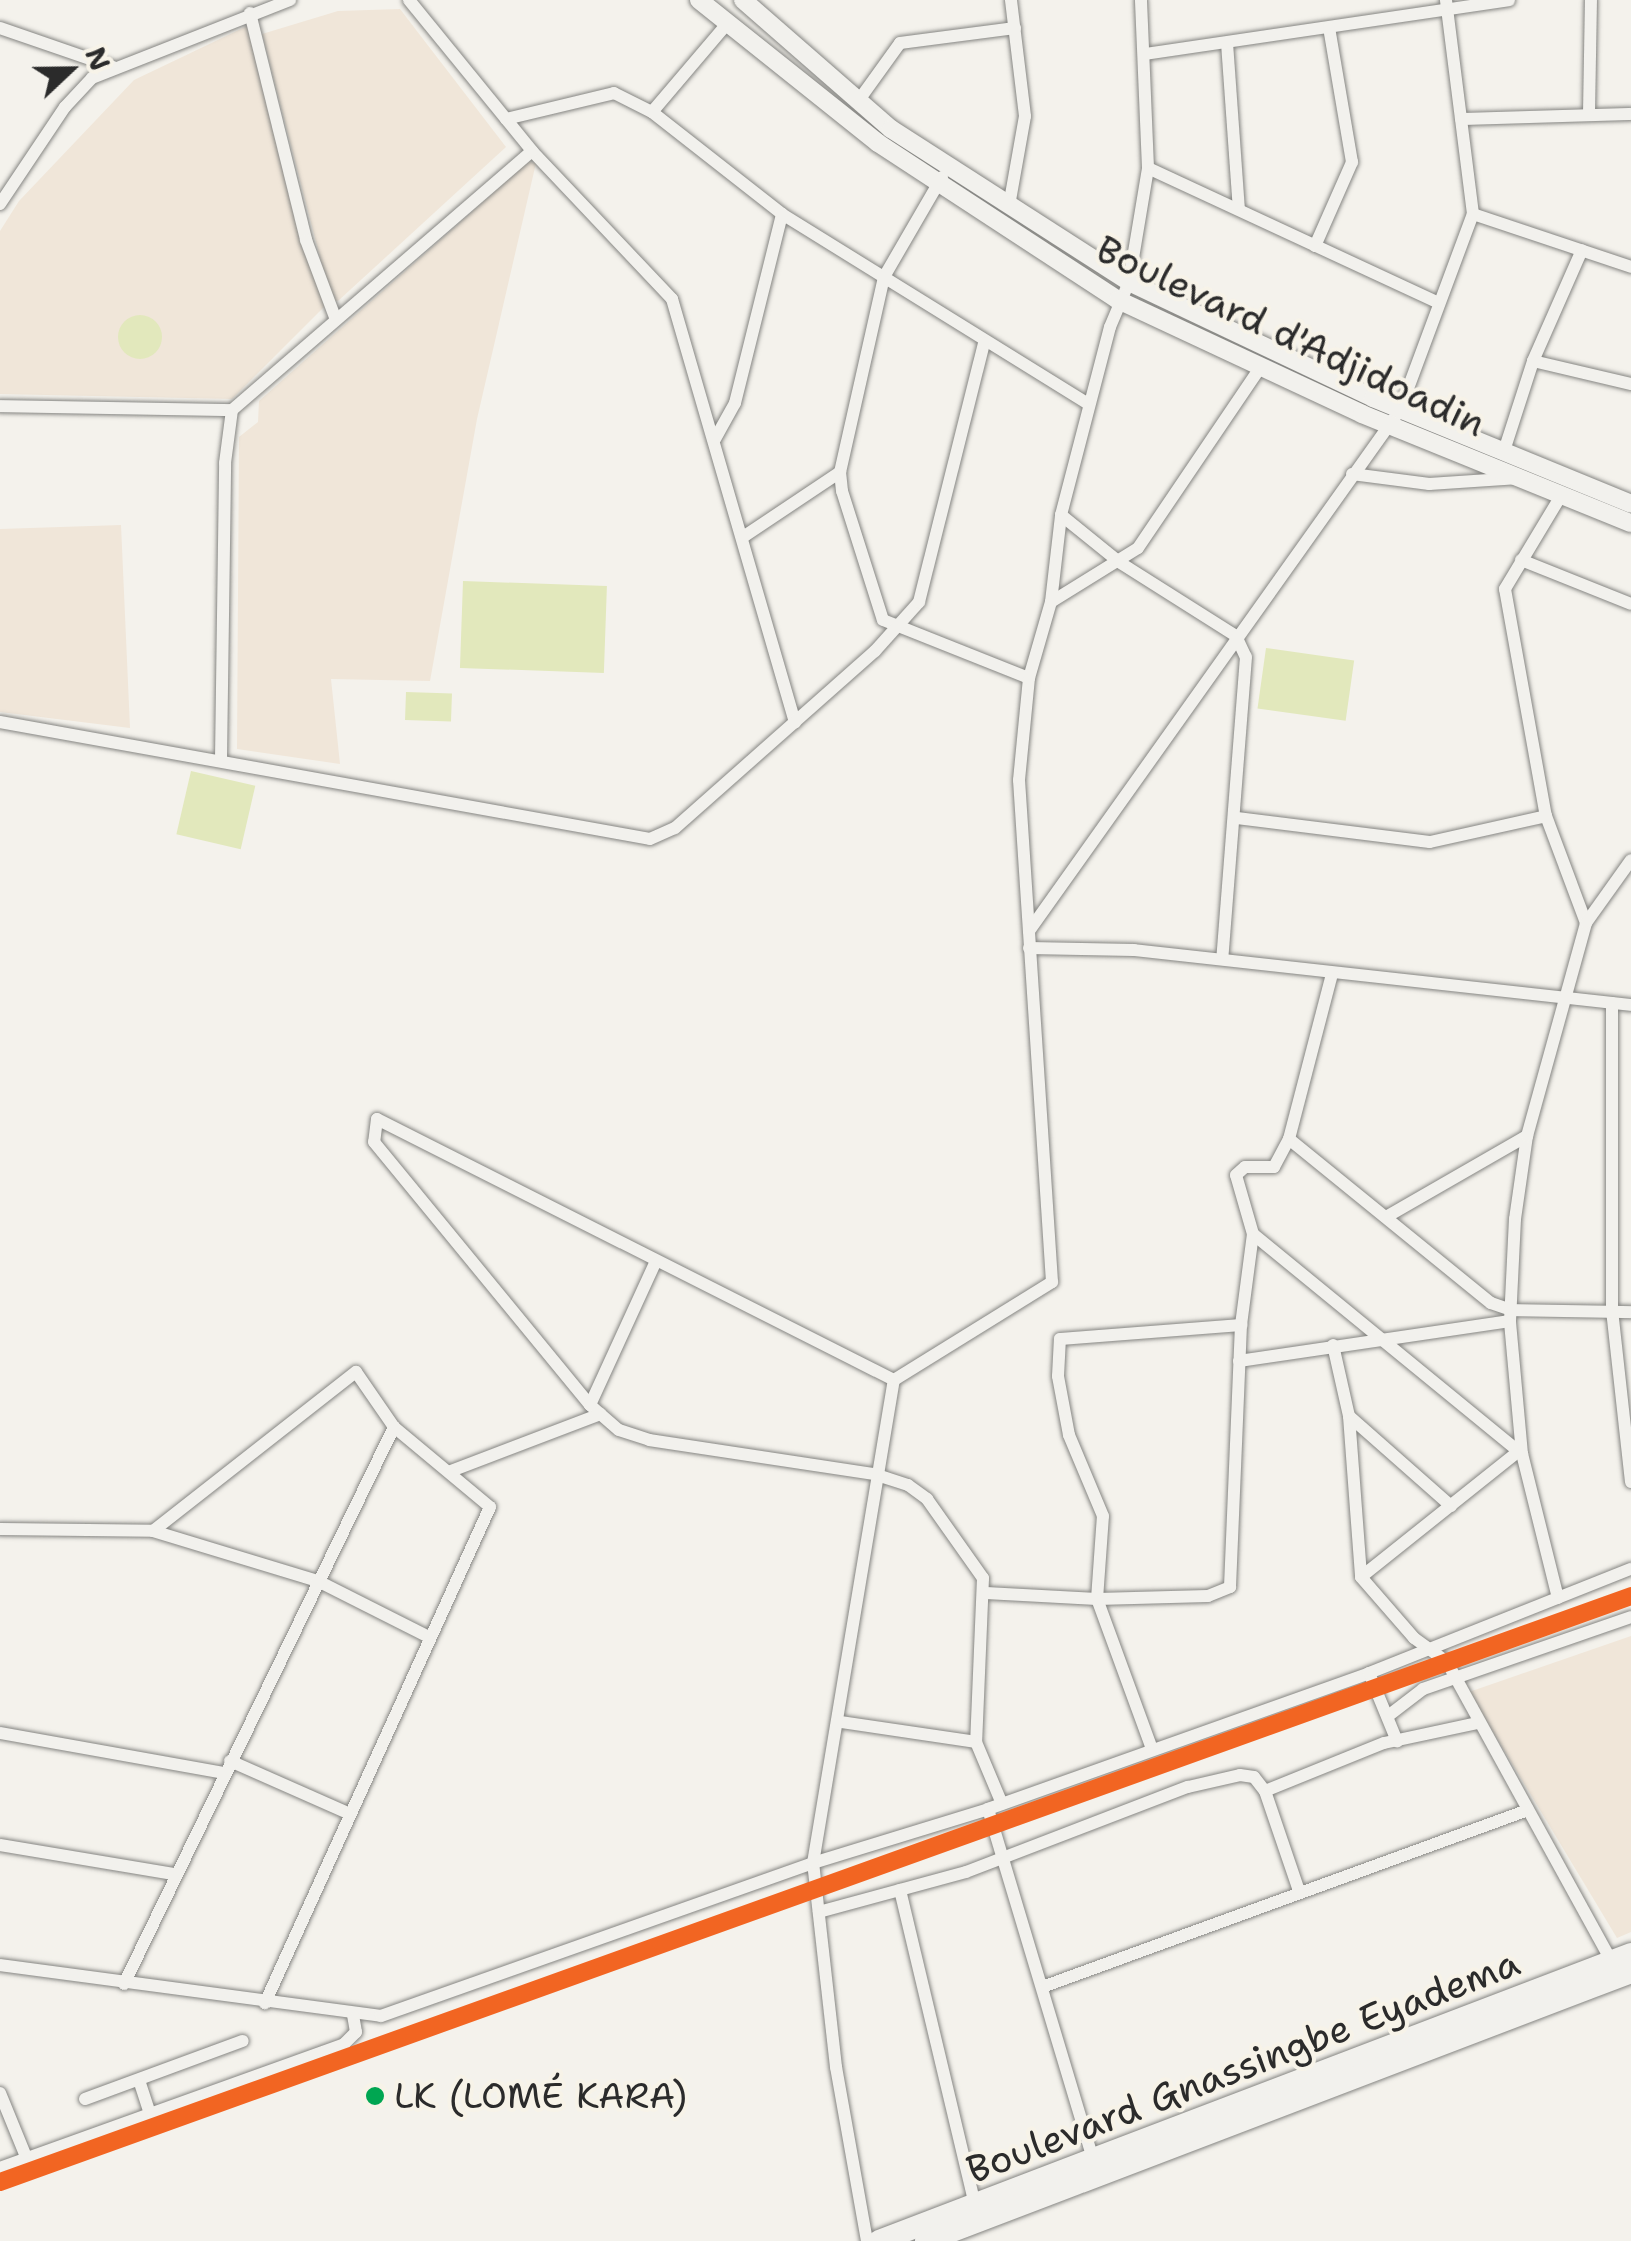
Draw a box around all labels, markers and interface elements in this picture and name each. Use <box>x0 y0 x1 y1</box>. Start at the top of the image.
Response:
north arrow <box>20 20 120 120</box>
text: N <box>76 41 120 76</box>
street label: Boulevard d'Adjidoadin <box>1089 226 1493 446</box>
street label: Boulevard Gnassingbe Eyadema <box>960 1939 1526 2193</box>
place label: LK (LOMÉ KARA) <box>394 2074 687 2118</box>
marker: LK (LOMÉ KARA) <box>365 2086 385 2106</box>

